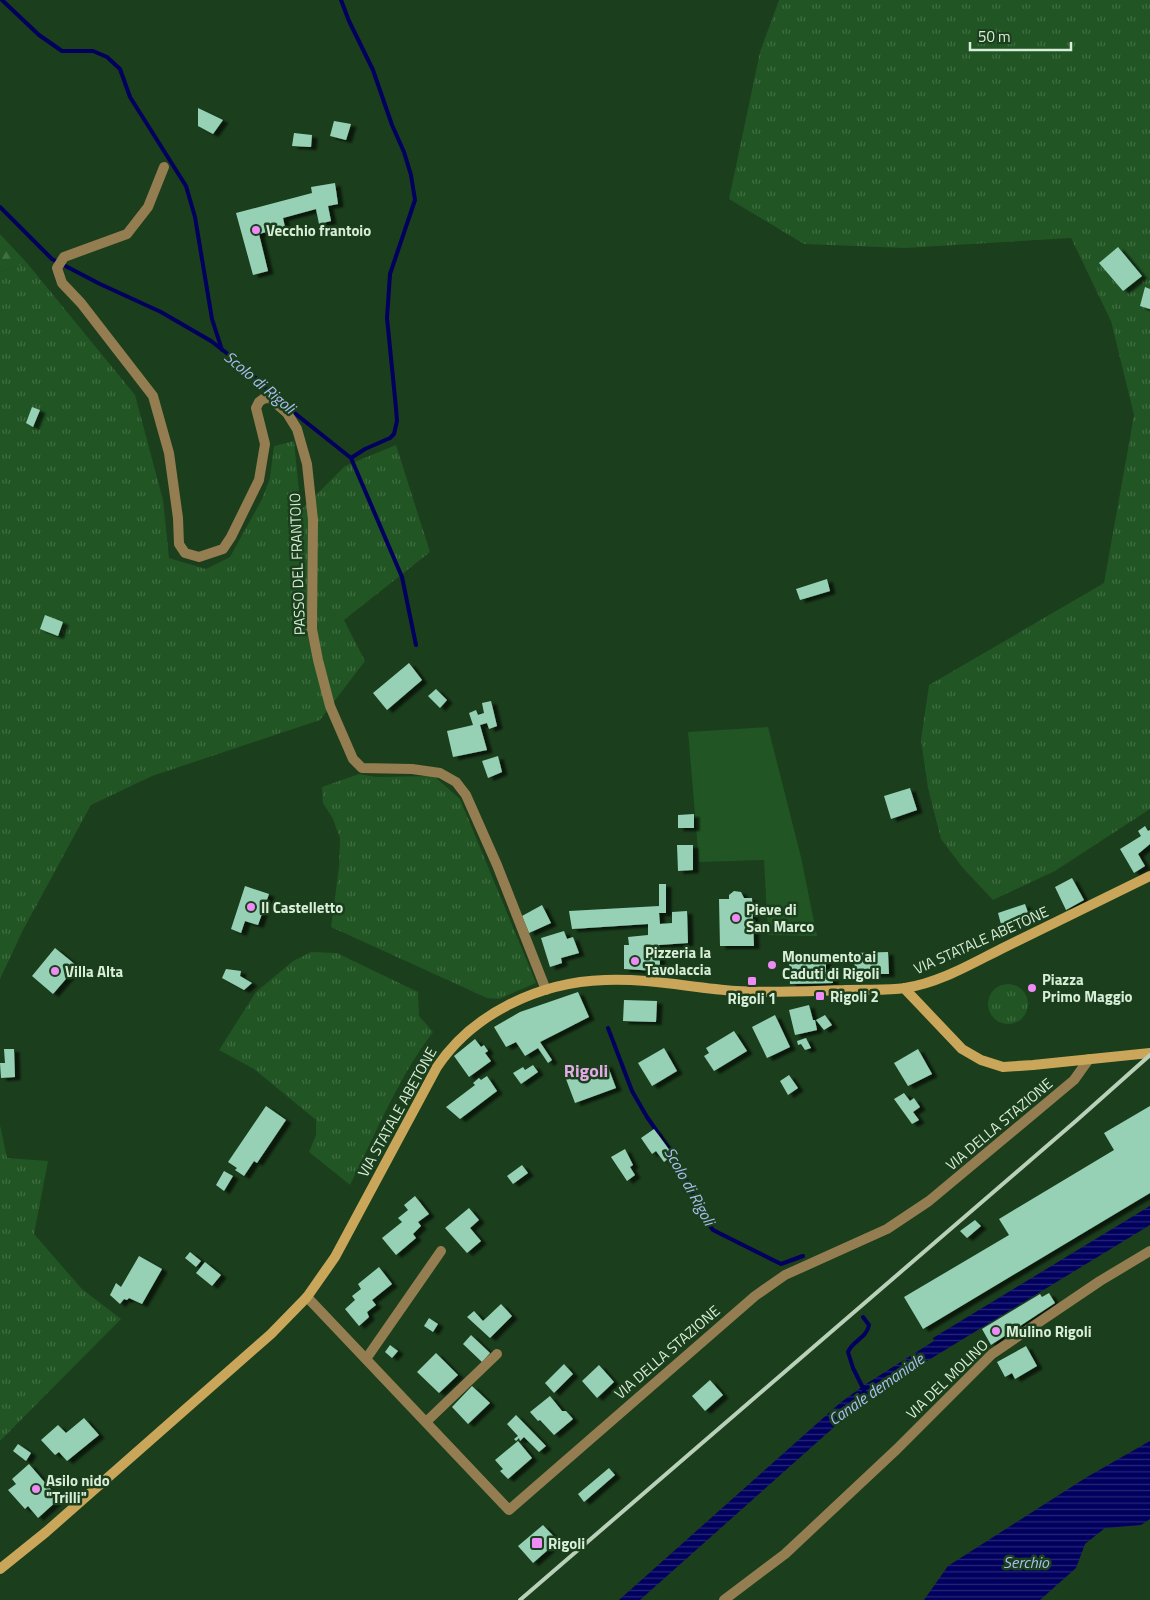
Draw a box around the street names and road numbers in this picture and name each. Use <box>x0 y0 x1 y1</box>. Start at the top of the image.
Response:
street label: PASSO DEL FRANTOIO <box>283 492 311 636</box>
street label: VIA STATALE ABETONE <box>910 900 1052 980</box>
street label: VIA STATALE ABETONE <box>352 1043 442 1181</box>
street label: VIA DELLA STAZIONE <box>940 1072 1058 1176</box>
street label: VIA DELLA STAZIONE <box>609 1300 725 1404</box>
street label: VIA DEL MOLINO <box>901 1334 993 1424</box>

